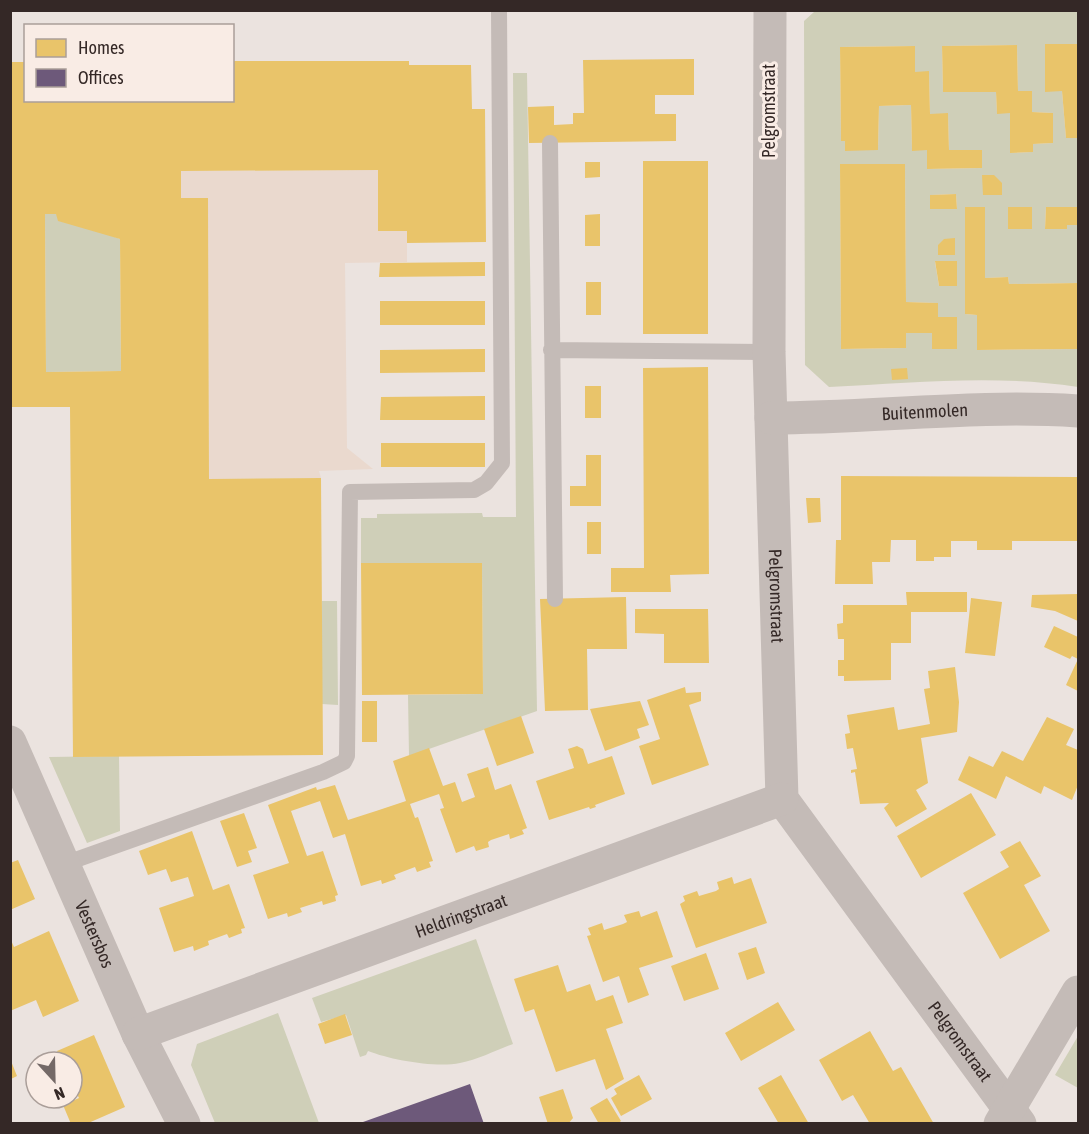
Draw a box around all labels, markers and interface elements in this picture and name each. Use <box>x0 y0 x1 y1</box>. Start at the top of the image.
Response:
legend <box>24 24 234 102</box>
text: Homes <box>78 37 124 58</box>
street label: Pelgromstraat <box>758 64 779 158</box>
text: Offices <box>78 67 124 88</box>
street label: Buitenmolen <box>881 399 968 424</box>
street label: Pelgromstraat <box>765 548 788 643</box>
street label: Heldringstraat <box>412 889 510 942</box>
street label: Vestersbos <box>71 897 119 971</box>
street label: Pelgromstraat <box>924 997 996 1086</box>
north arrow <box>24 1050 84 1110</box>
text: N <box>52 1084 67 1104</box>

